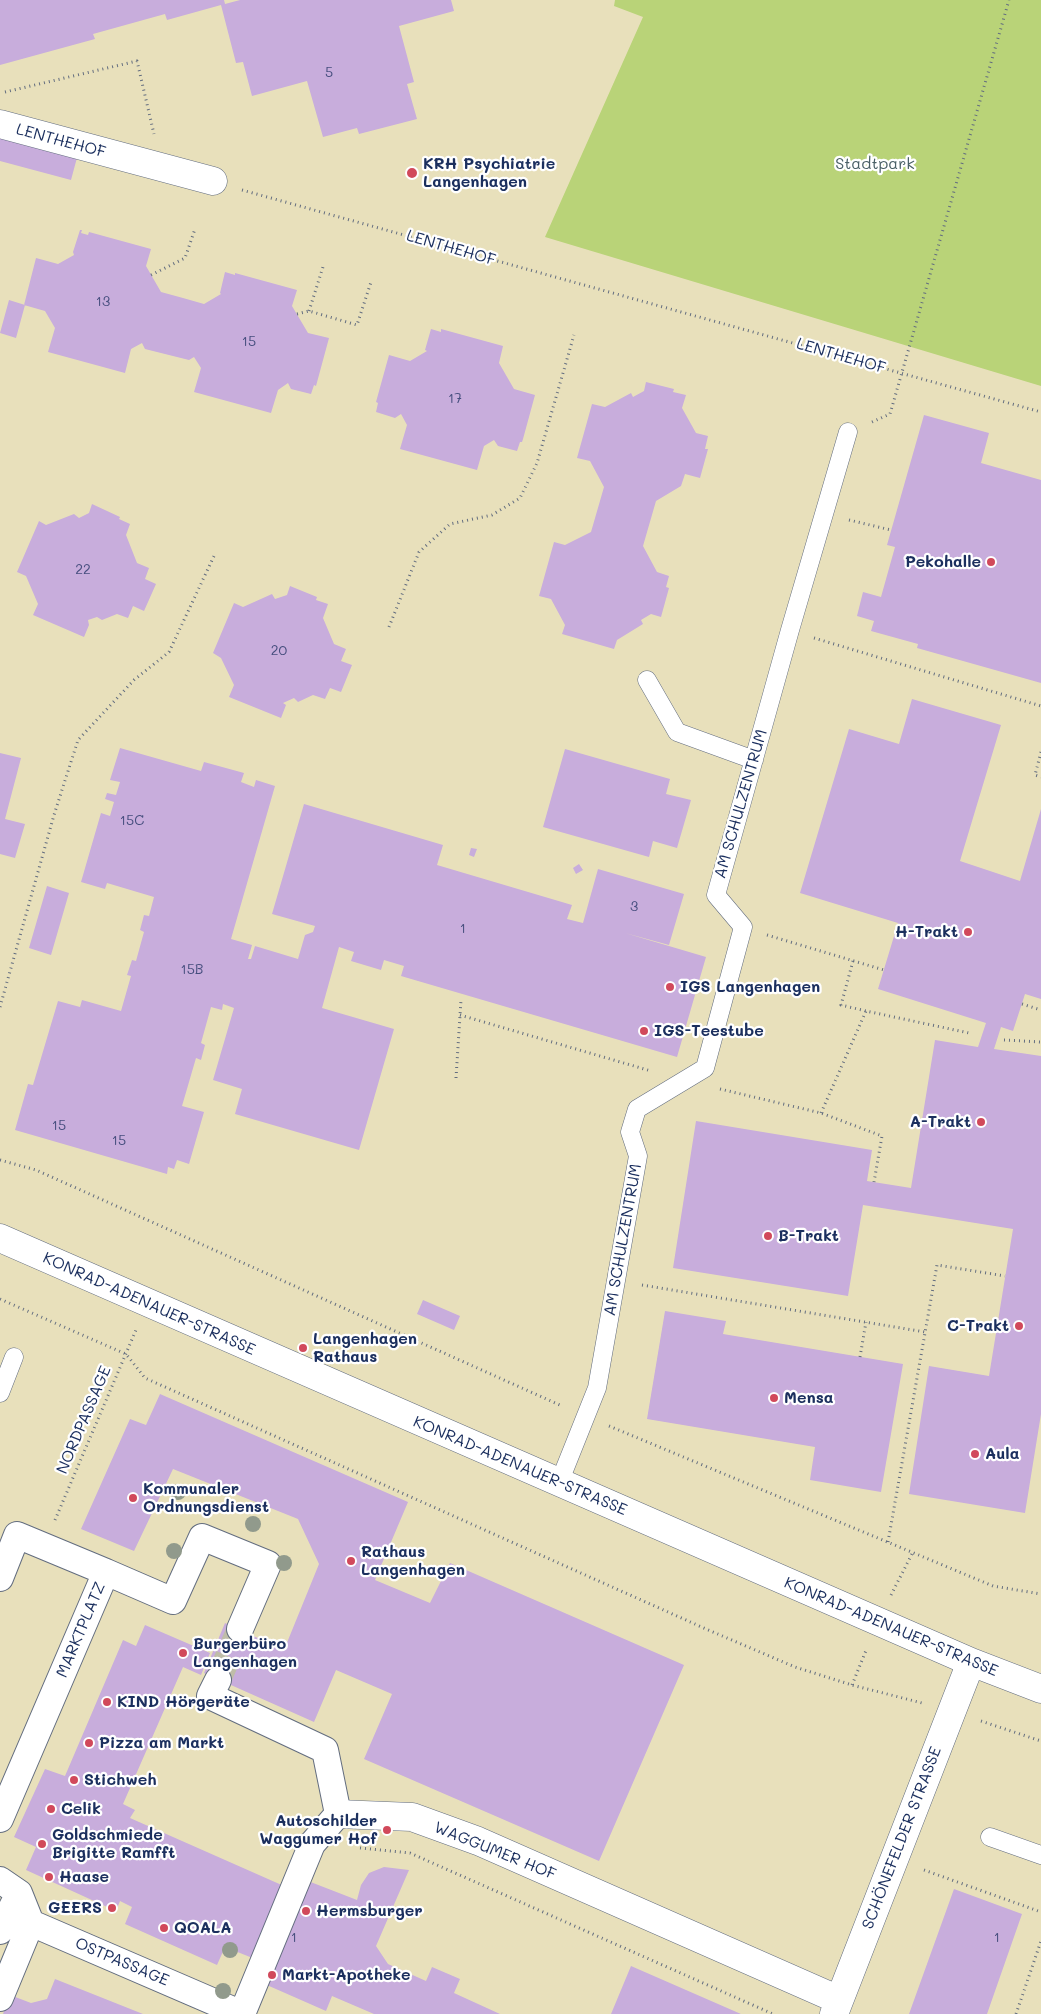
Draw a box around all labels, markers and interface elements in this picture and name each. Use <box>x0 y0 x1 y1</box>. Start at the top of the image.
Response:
house number: 5 <box>325 65 333 81</box>
street label: LENTHEHOF <box>14 120 108 162</box>
place label: KRH Psychiatrie Langenhagen <box>423 154 555 192</box>
park label: Stadtpark <box>835 154 915 174</box>
marker: KRH Psychiatrie Langenhagen <box>405 166 419 180</box>
street label: LENTHEHOF <box>404 226 498 270</box>
house number: 13 <box>96 294 110 310</box>
house number: 15 <box>242 334 256 350</box>
street label: LENTHEHOF <box>794 334 888 378</box>
house number: 17 <box>448 391 462 407</box>
place label: Pekohalle <box>905 552 981 572</box>
marker: Pekohalle <box>985 556 997 568</box>
house number: 22 <box>75 562 91 578</box>
house number: 20 <box>271 643 287 659</box>
street label: AM SCHULZENTRUM <box>711 727 771 881</box>
house number: 15C <box>120 813 144 829</box>
house number: 3 <box>630 899 638 915</box>
house number: 1 <box>460 921 466 937</box>
place label: H-Trakt <box>895 922 958 942</box>
marker: H-Trakt <box>962 926 974 938</box>
house number: 15B <box>180 962 204 978</box>
place label: IGS Langenhagen <box>680 977 820 997</box>
marker: IGS Langenhagen <box>664 981 676 993</box>
place label: IGS-Teestube <box>654 1021 764 1041</box>
marker: IGS-Teestube <box>638 1025 650 1037</box>
place label: A-Trakt <box>910 1112 971 1132</box>
marker: A-Trakt <box>975 1116 987 1128</box>
house number: 15 <box>52 1118 66 1134</box>
house number: 15 <box>112 1133 126 1149</box>
street label: AM SCHULZENTRUM <box>600 1162 646 1318</box>
place label: B-Trakt <box>778 1226 839 1246</box>
marker: B-Trakt <box>762 1230 774 1242</box>
street label: KONRAD-ADENAUER-STRASSE <box>40 1248 258 1360</box>
place label: C-Trakt <box>947 1316 1009 1336</box>
marker: C-Trakt <box>1013 1320 1025 1332</box>
place label: Langenhagen Rathaus <box>313 1329 417 1367</box>
marker: Langenhagen Rathaus <box>297 1342 309 1354</box>
street label: NORDPASSAGE <box>53 1363 115 1477</box>
place label: Mensa <box>784 1388 834 1408</box>
marker: Mensa <box>768 1392 780 1404</box>
street label: KONRAD-ADENAUER-STRASSE <box>410 1412 630 1520</box>
place label: Aula <box>985 1444 1019 1464</box>
marker: Aula <box>969 1448 981 1460</box>
place label: Kommunaler Ordnungsdienst <box>143 1479 269 1517</box>
marker: Kommunaler Ordnungsdienst <box>127 1492 139 1504</box>
place label: Rathaus Langenhagen <box>361 1542 465 1580</box>
marker: Rathaus Langenhagen <box>345 1555 357 1567</box>
street label: KONRAD-ADENAUER-STRASSE <box>781 1573 1001 1681</box>
street label: MARKTPLATZ <box>52 1579 110 1681</box>
place label: Burgerbüro Langenhagen <box>193 1634 297 1672</box>
marker: Burgerbüro Langenhagen <box>177 1647 189 1659</box>
place label: KIND Hörgeräte <box>117 1692 250 1712</box>
marker: KIND Hörgeräte <box>101 1696 113 1708</box>
place label: Pizza am Markt <box>99 1733 224 1753</box>
marker: Pizza am Markt <box>83 1737 95 1749</box>
street label: SCHÖNEFELDER STRASSE <box>858 1744 946 1932</box>
place label: Stichweh <box>84 1770 157 1790</box>
marker: Stichweh <box>68 1774 80 1786</box>
place label: Celik <box>61 1799 101 1819</box>
marker: Celik <box>45 1803 57 1815</box>
place label: Autoschilder Waggumer Hof <box>260 1811 377 1849</box>
street label: WAGGUMER HOF <box>431 1818 559 1884</box>
marker: Autoschilder Waggumer Hof <box>381 1824 393 1836</box>
place label: Goldschmiede Brigitte Ramfft <box>52 1825 175 1863</box>
marker: Goldschmiede Brigitte Ramfft <box>36 1838 48 1850</box>
place label: Haase <box>59 1867 109 1887</box>
marker: Haase <box>43 1871 55 1883</box>
place label: GEERS <box>48 1898 102 1918</box>
place label: Hermsburger <box>316 1901 423 1921</box>
marker: GEERS <box>106 1902 118 1914</box>
marker: Hermsburger <box>300 1905 312 1917</box>
place label: QOALA <box>174 1918 231 1938</box>
marker: QOALA <box>158 1922 170 1934</box>
house number: 1 <box>291 1930 297 1946</box>
house number: 1 <box>994 1930 1000 1946</box>
street label: OSTPASSAGE <box>72 1934 172 1990</box>
place label: Markt-Apotheke <box>282 1965 411 1985</box>
marker: Markt-Apotheke <box>266 1969 278 1981</box>

